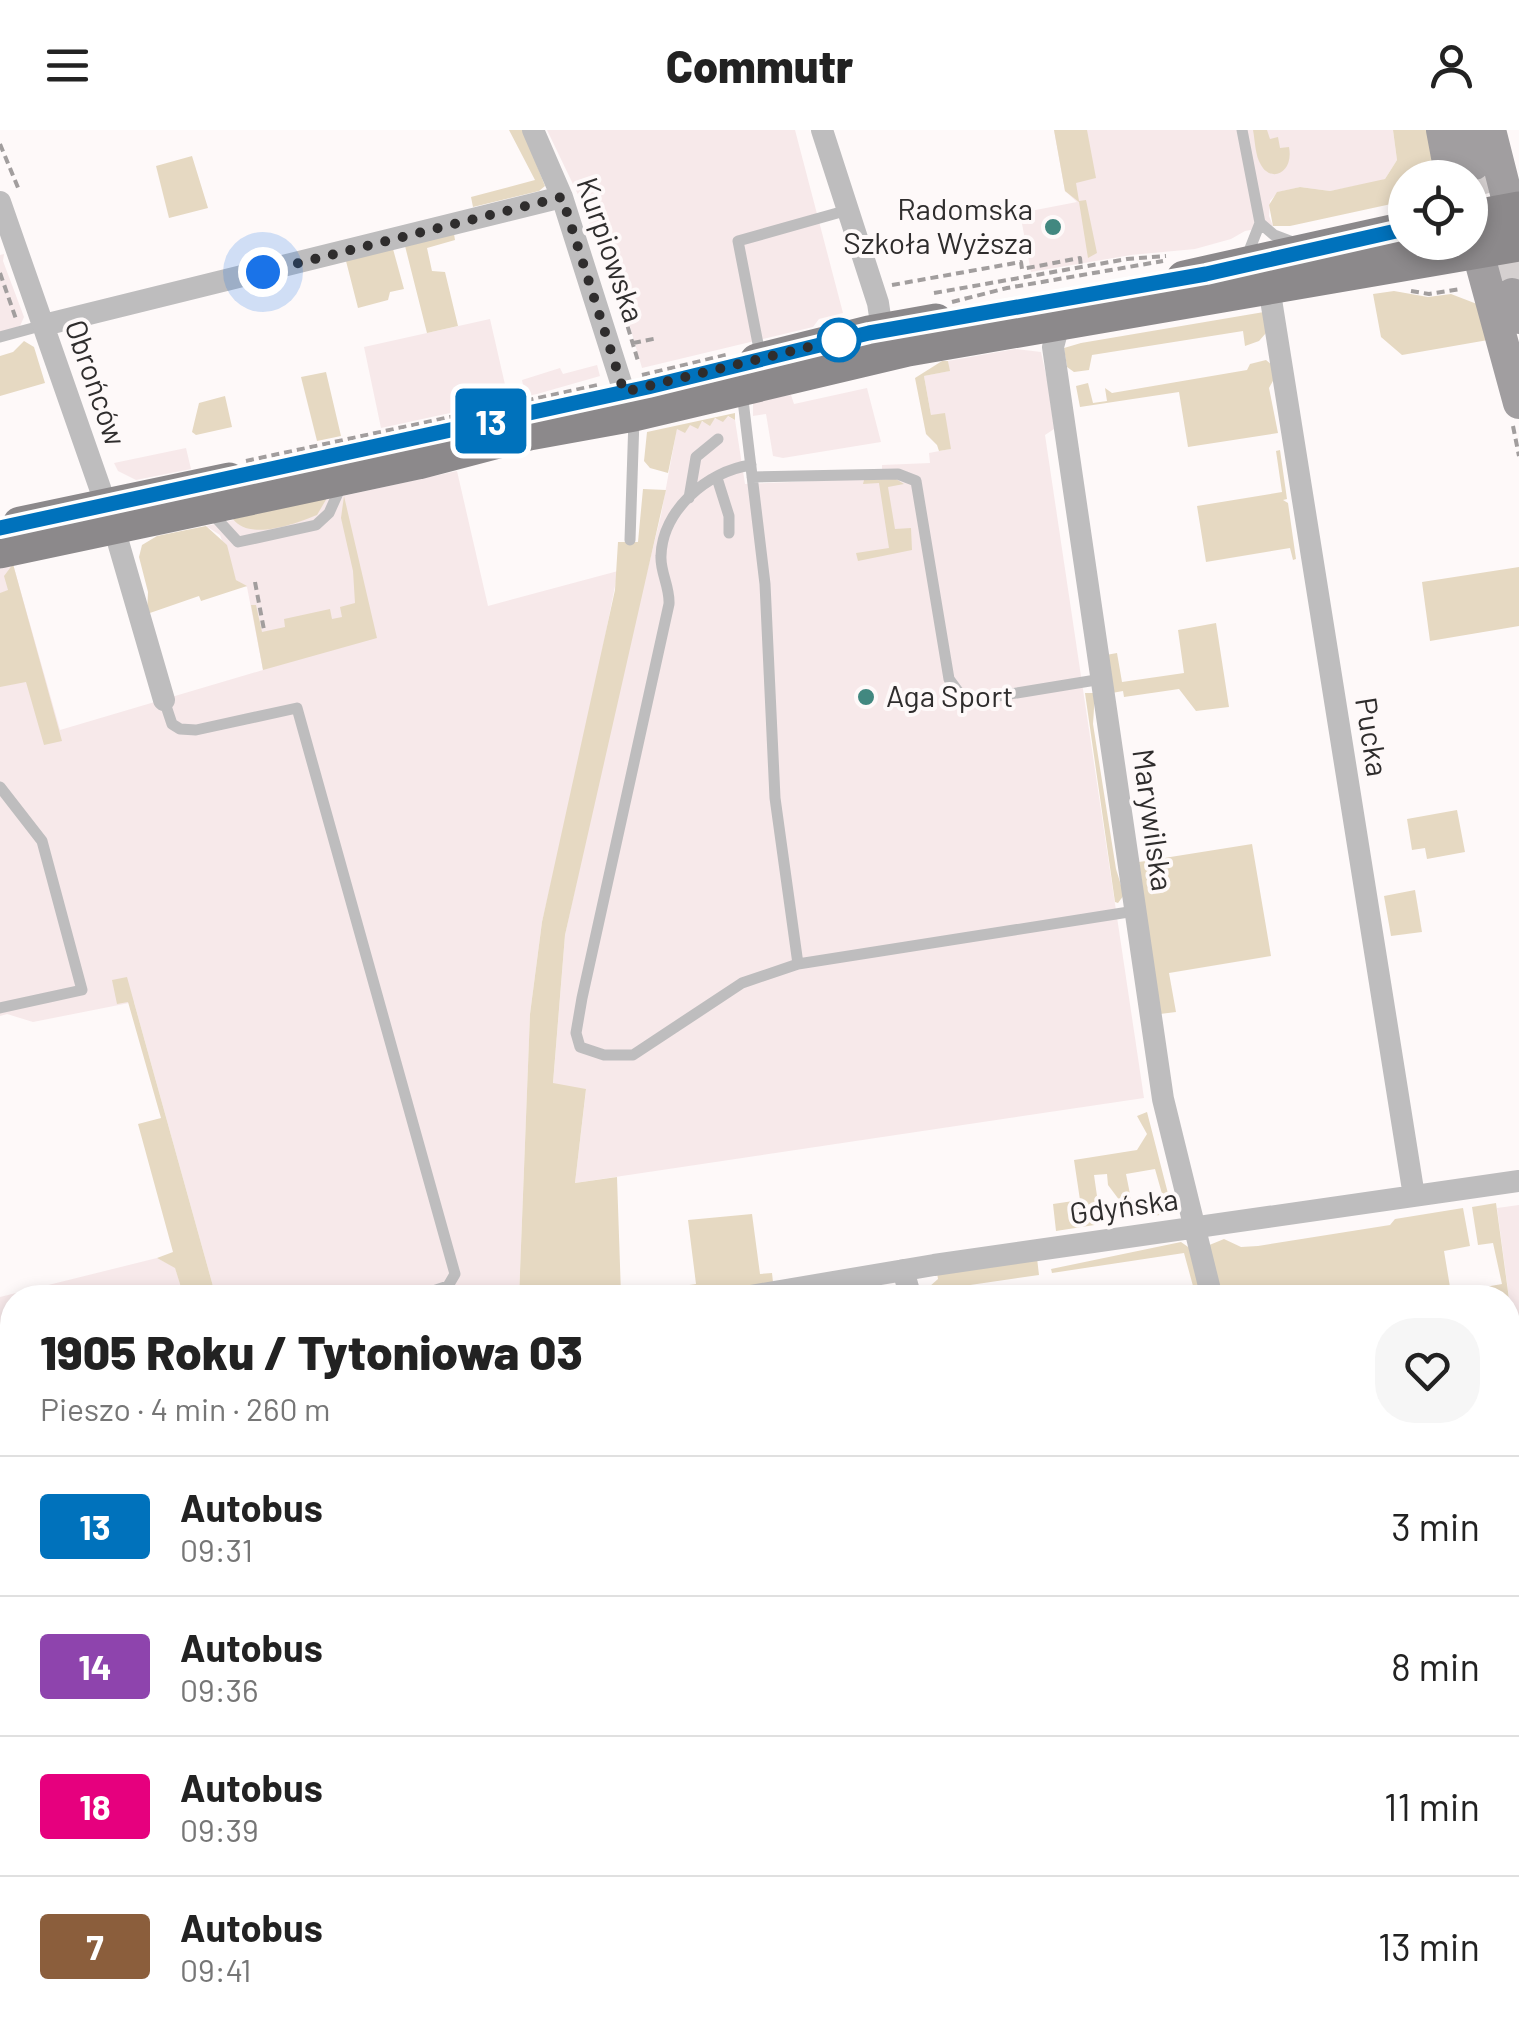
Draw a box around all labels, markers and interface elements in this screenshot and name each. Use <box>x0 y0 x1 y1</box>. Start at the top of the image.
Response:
icon: menu <box>40 38 95 93</box>
text: Commutr <box>666 38 853 92</box>
icon: person <box>1424 38 1479 93</box>
map controls <box>1388 160 1488 260</box>
button: locate <box>1388 160 1488 260</box>
street label: Kurpiowska <box>570 172 653 326</box>
place label: Radomska Szkoła Wyższa <box>843 190 1033 260</box>
marker: Radomska Szkoła Wyższa <box>1042 216 1064 238</box>
your location <box>238 247 288 297</box>
street label: Obrońców <box>59 315 135 450</box>
unlabelled marker <box>818 319 860 361</box>
line badge: 13 <box>446 388 536 454</box>
text: 13 <box>475 400 507 442</box>
place label: Aga Sport <box>886 677 1013 713</box>
marker: Aga Sport <box>855 686 877 708</box>
street label: Pucka <box>1349 695 1397 779</box>
street label: Marywilska <box>1126 746 1182 893</box>
street label: Gdyńska <box>1067 1180 1180 1230</box>
button: heart <box>1375 1318 1480 1423</box>
text: 1905 Roku / Tytoniowa 03 <box>40 1322 583 1380</box>
text: Pieszo · 4 min · 260 m <box>40 1389 330 1427</box>
text: Autobus <box>180 1484 323 1530</box>
text: 3 min <box>1391 1503 1480 1549</box>
text: 13 <box>79 1505 111 1547</box>
text: 09:31 <box>180 1530 253 1568</box>
text: Autobus <box>180 1624 323 1670</box>
text: 8 min <box>1391 1643 1480 1689</box>
text: 14 <box>78 1645 112 1687</box>
text: 09:36 <box>180 1670 259 1708</box>
text: Autobus <box>180 1764 323 1810</box>
text: 11 min <box>1384 1783 1480 1829</box>
text: 18 <box>79 1785 111 1827</box>
text: 09:39 <box>180 1810 259 1848</box>
text: Autobus <box>180 1904 323 1950</box>
text: 13 min <box>1378 1923 1480 1969</box>
text: 7 <box>86 1925 104 1967</box>
text: 09:41 <box>180 1950 252 1988</box>

